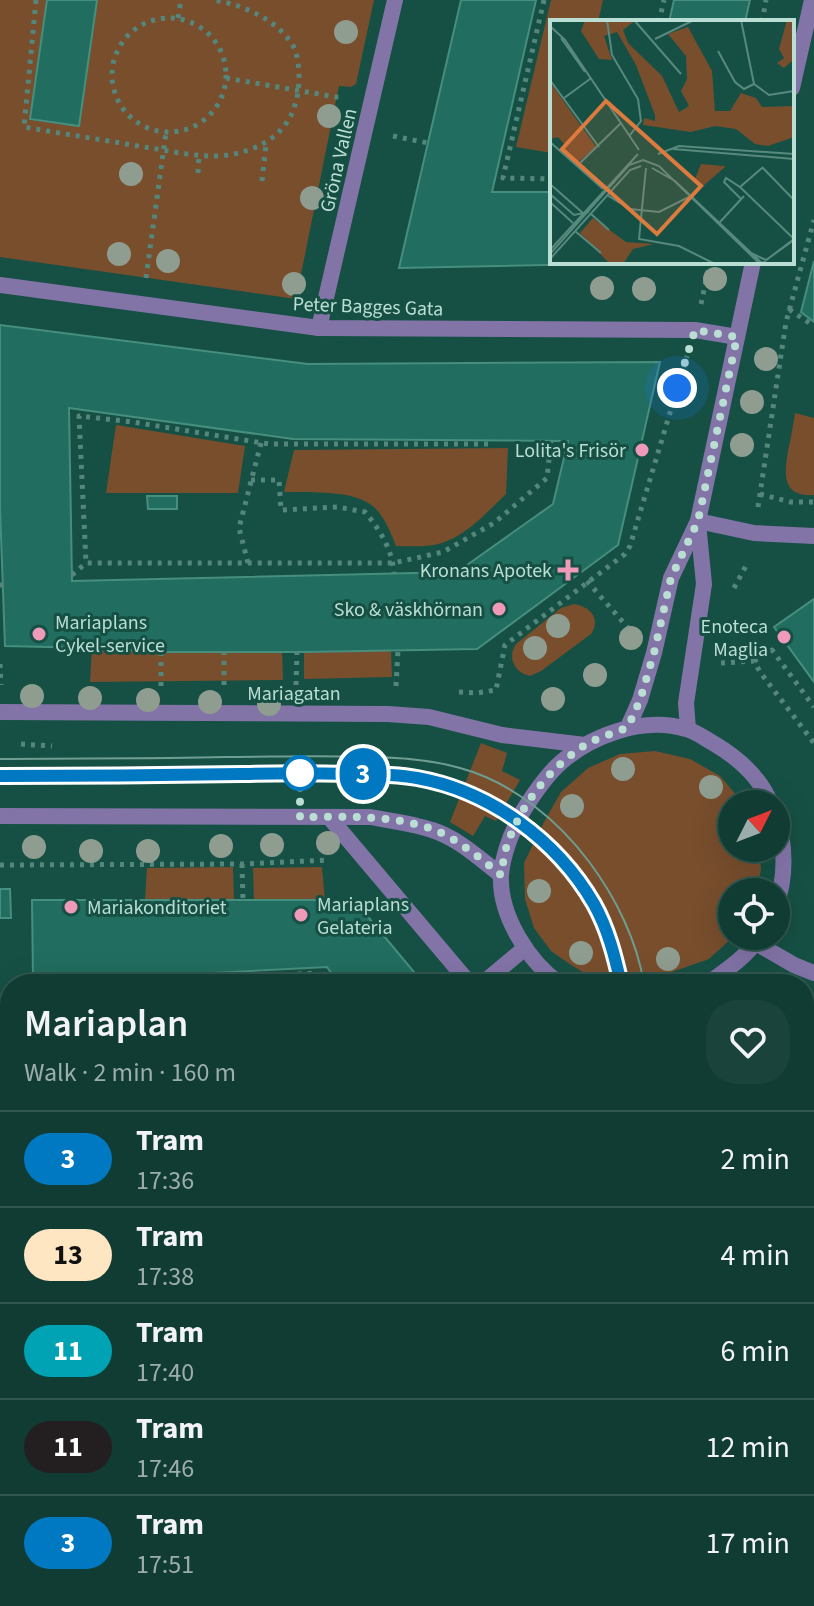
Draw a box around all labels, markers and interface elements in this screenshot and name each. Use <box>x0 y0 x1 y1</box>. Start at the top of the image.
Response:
inset map <box>550 20 794 264</box>
street label: Gröna Vallen <box>313 105 365 215</box>
street label: Peter Bagges Gata <box>292 290 444 324</box>
your location <box>657 368 697 408</box>
place label: Lolita's Frisör <box>515 437 626 465</box>
marker: Lolita's Frisör <box>633 441 651 459</box>
place label: Kronans Apotek <box>420 557 552 585</box>
marker: Kronans Apotek <box>559 561 577 579</box>
place label: Sko & väskhörnan <box>334 596 483 624</box>
marker: Sko & väskhörnan <box>490 600 508 618</box>
place label: Mariaplans Cykel-service <box>55 609 165 660</box>
place label: Enoteca Maglia <box>701 613 768 664</box>
marker: Mariaplans Cykel-service <box>30 625 48 643</box>
marker: Enoteca Maglia <box>775 628 793 646</box>
street label: Mariagatan <box>247 680 341 708</box>
line badge: 3 <box>337 748 389 800</box>
text: 3 <box>356 754 370 794</box>
unlabelled marker <box>283 756 317 790</box>
north arrow <box>718 790 790 862</box>
map controls <box>718 790 790 950</box>
button: locate <box>718 878 790 950</box>
place label: Mariaplans Gelateria <box>317 891 409 942</box>
place label: Mariakonditoriet <box>87 894 227 922</box>
marker: Mariakonditoriet <box>62 898 80 916</box>
marker: Mariaplans Gelateria <box>292 906 310 924</box>
text: Mariaplan <box>24 997 188 1051</box>
button: heart <box>706 1000 790 1084</box>
text: Walk · 2 min · 160 m <box>24 1054 236 1091</box>
text: Tram <box>136 1119 204 1162</box>
text: 2 min <box>720 1138 790 1181</box>
text: 3 <box>61 1139 75 1179</box>
text: 17:36 <box>136 1162 194 1199</box>
text: Tram <box>136 1215 204 1258</box>
text: 4 min <box>720 1234 790 1277</box>
text: 13 <box>53 1235 83 1275</box>
text: 17:38 <box>136 1258 194 1295</box>
text: Tram <box>136 1311 204 1354</box>
text: 6 min <box>720 1330 790 1373</box>
text: 11 <box>53 1331 83 1371</box>
text: 17:40 <box>136 1354 194 1391</box>
text: Tram <box>136 1407 204 1450</box>
text: 12 min <box>706 1426 790 1469</box>
text: 11 <box>53 1427 83 1467</box>
text: 17:46 <box>136 1450 194 1487</box>
text: Tram <box>136 1503 204 1546</box>
text: 17 min <box>706 1522 790 1565</box>
text: 3 <box>61 1523 75 1563</box>
text: 17:51 <box>136 1546 194 1583</box>

